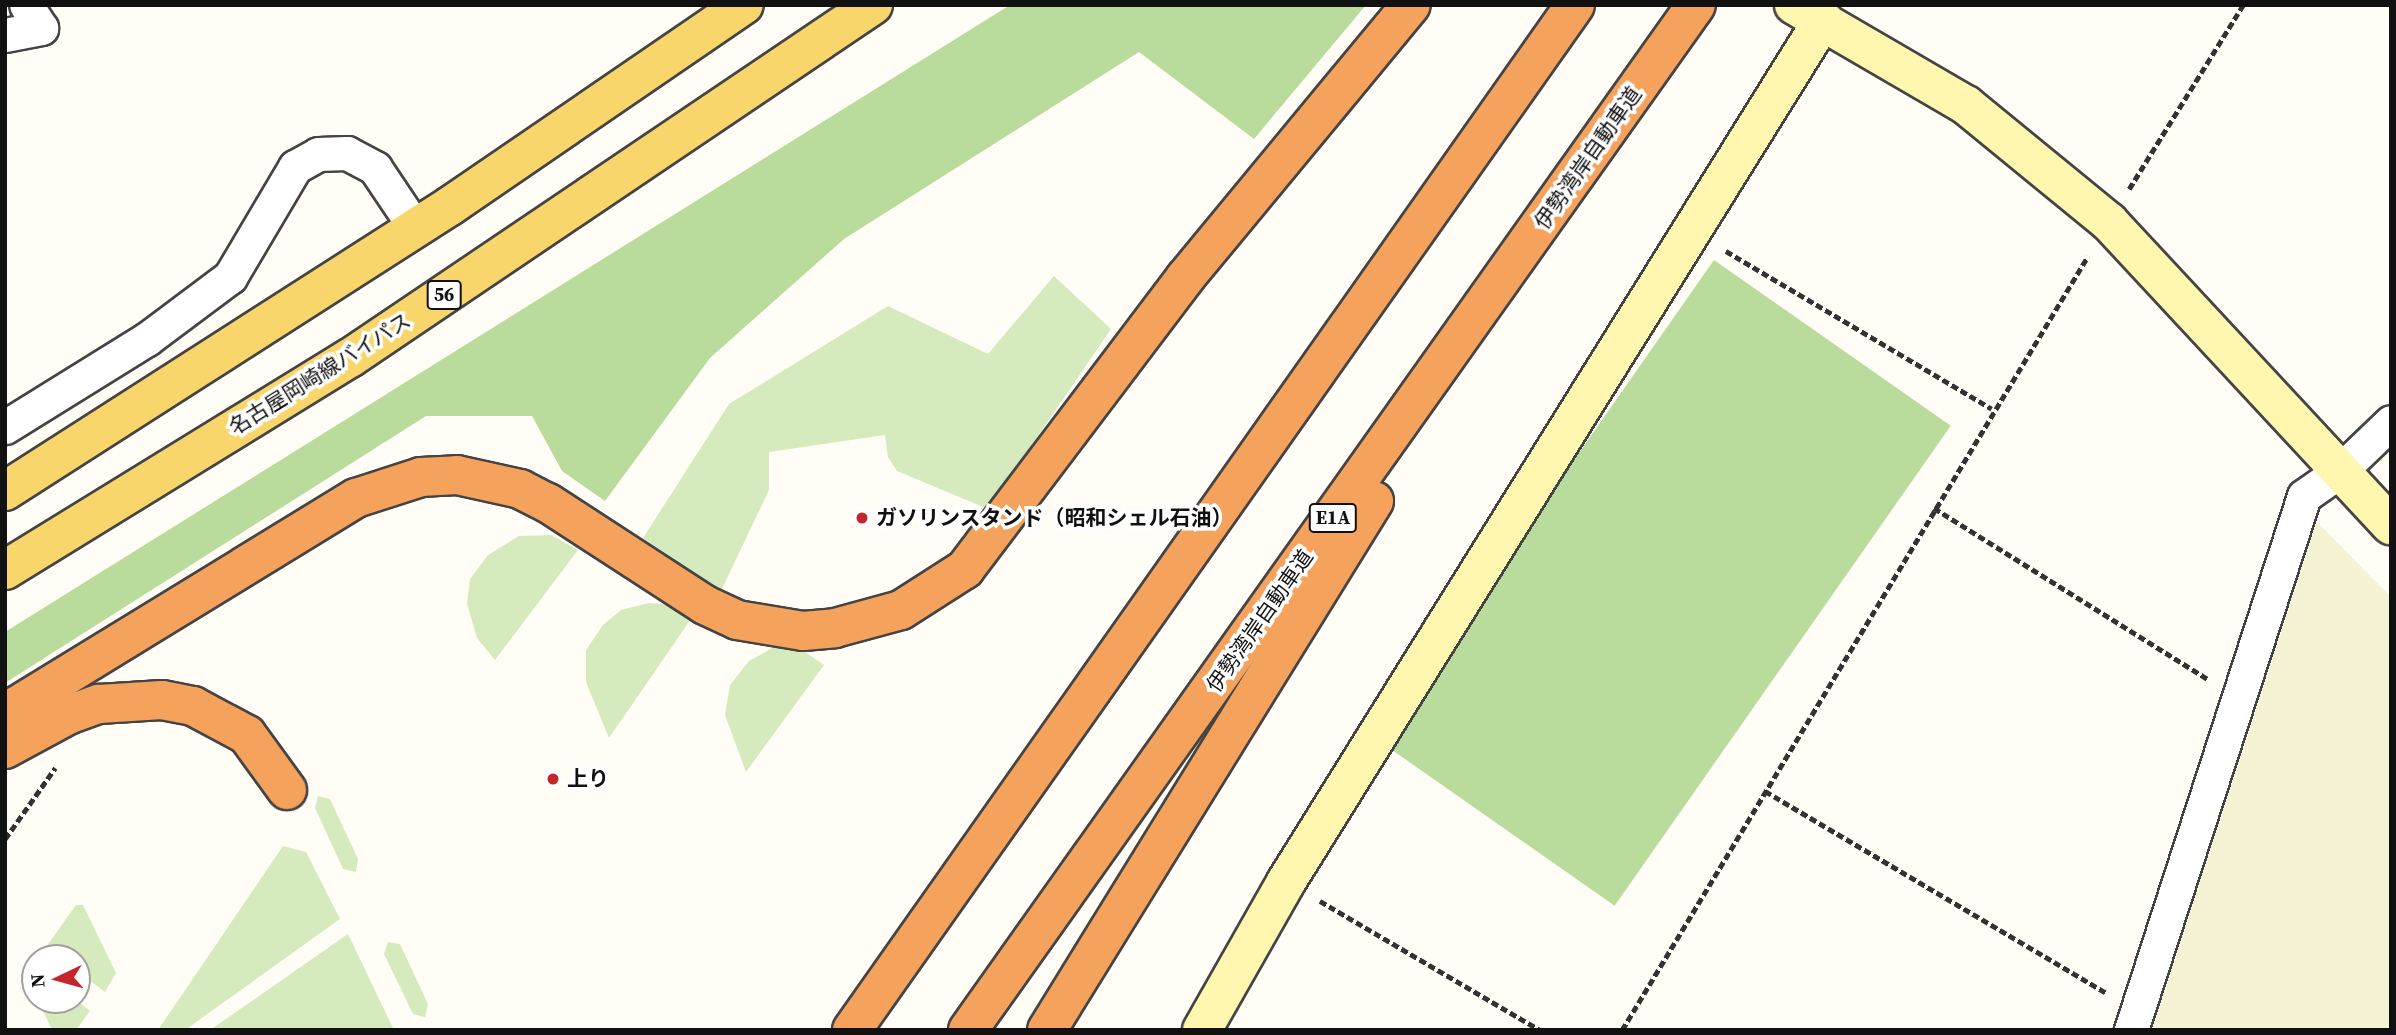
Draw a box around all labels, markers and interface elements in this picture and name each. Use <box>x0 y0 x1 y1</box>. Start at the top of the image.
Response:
street label: 伊勢湾岸自動車道 <box>1529 82 1647 234</box>
road number: 56 <box>426 280 462 310</box>
street label: 名古屋岡崎線バイパス <box>224 308 416 440</box>
road number: E1A <box>1308 503 1358 534</box>
place label: ガソリンスタンド（昭和シェル石油） <box>876 505 1233 531</box>
marker: ガソリンスタンド（昭和シェル石油） <box>854 510 870 526</box>
street label: 伊勢湾岸自動車道 <box>1201 545 1319 697</box>
place label: 上り <box>567 766 609 792</box>
marker: 上り <box>545 771 561 787</box>
north arrow <box>21 944 91 1014</box>
text: N <box>24 973 51 989</box>

